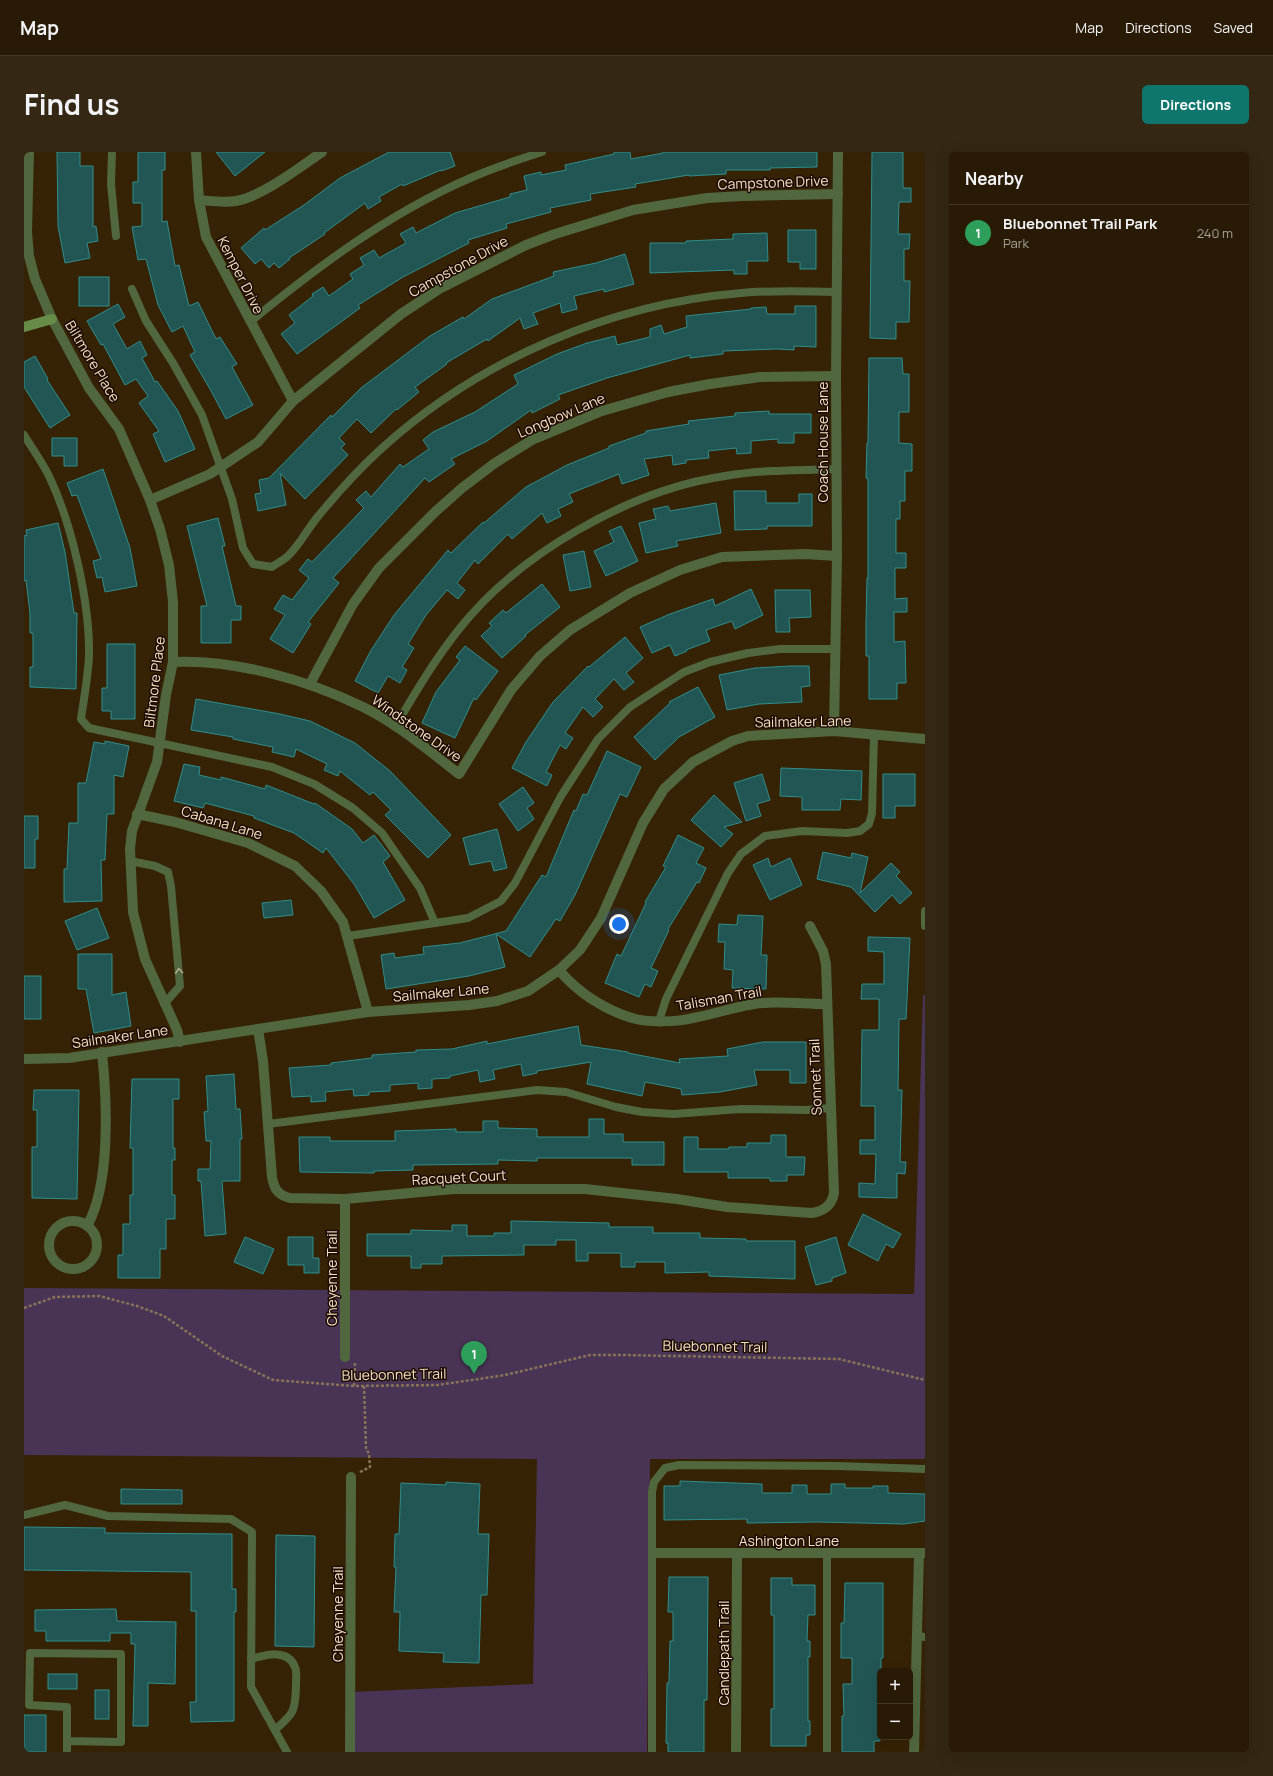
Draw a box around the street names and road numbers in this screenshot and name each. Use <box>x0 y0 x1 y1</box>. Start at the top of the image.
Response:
street label: Campstone Drive <box>717 171 829 193</box>
street label: Campstone Drive <box>405 231 511 301</box>
street label: Kemper Drive <box>213 233 269 317</box>
street label: Biltmore Place <box>61 317 125 405</box>
street label: Coach House Lane <box>813 382 832 502</box>
street label: Longbow Lane <box>514 388 608 442</box>
street label: Biltmore Place <box>139 635 169 729</box>
street label: Windstone Drive <box>368 690 466 766</box>
street label: Sailmaker Lane <box>754 711 852 731</box>
street label: Cabana Lane <box>179 801 265 843</box>
street label: Sailmaker Lane <box>392 978 490 1006</box>
street label: Talisman Trail <box>675 981 763 1015</box>
street label: Sailmaker Lane <box>71 1020 169 1052</box>
street label: Sonnet Trail <box>804 1038 826 1116</box>
street label: Racquet Court <box>411 1165 507 1189</box>
street label: Cheyenne Trail <box>322 1230 341 1326</box>
street label: Bluebonnet Trail <box>662 1336 768 1356</box>
street label: Bluebonnet Trail <box>341 1364 447 1384</box>
street label: Ashington Lane <box>739 1531 839 1550</box>
street label: Cheyenne Trail <box>328 1566 347 1662</box>
street label: Candlepath Trail <box>714 1600 733 1706</box>

